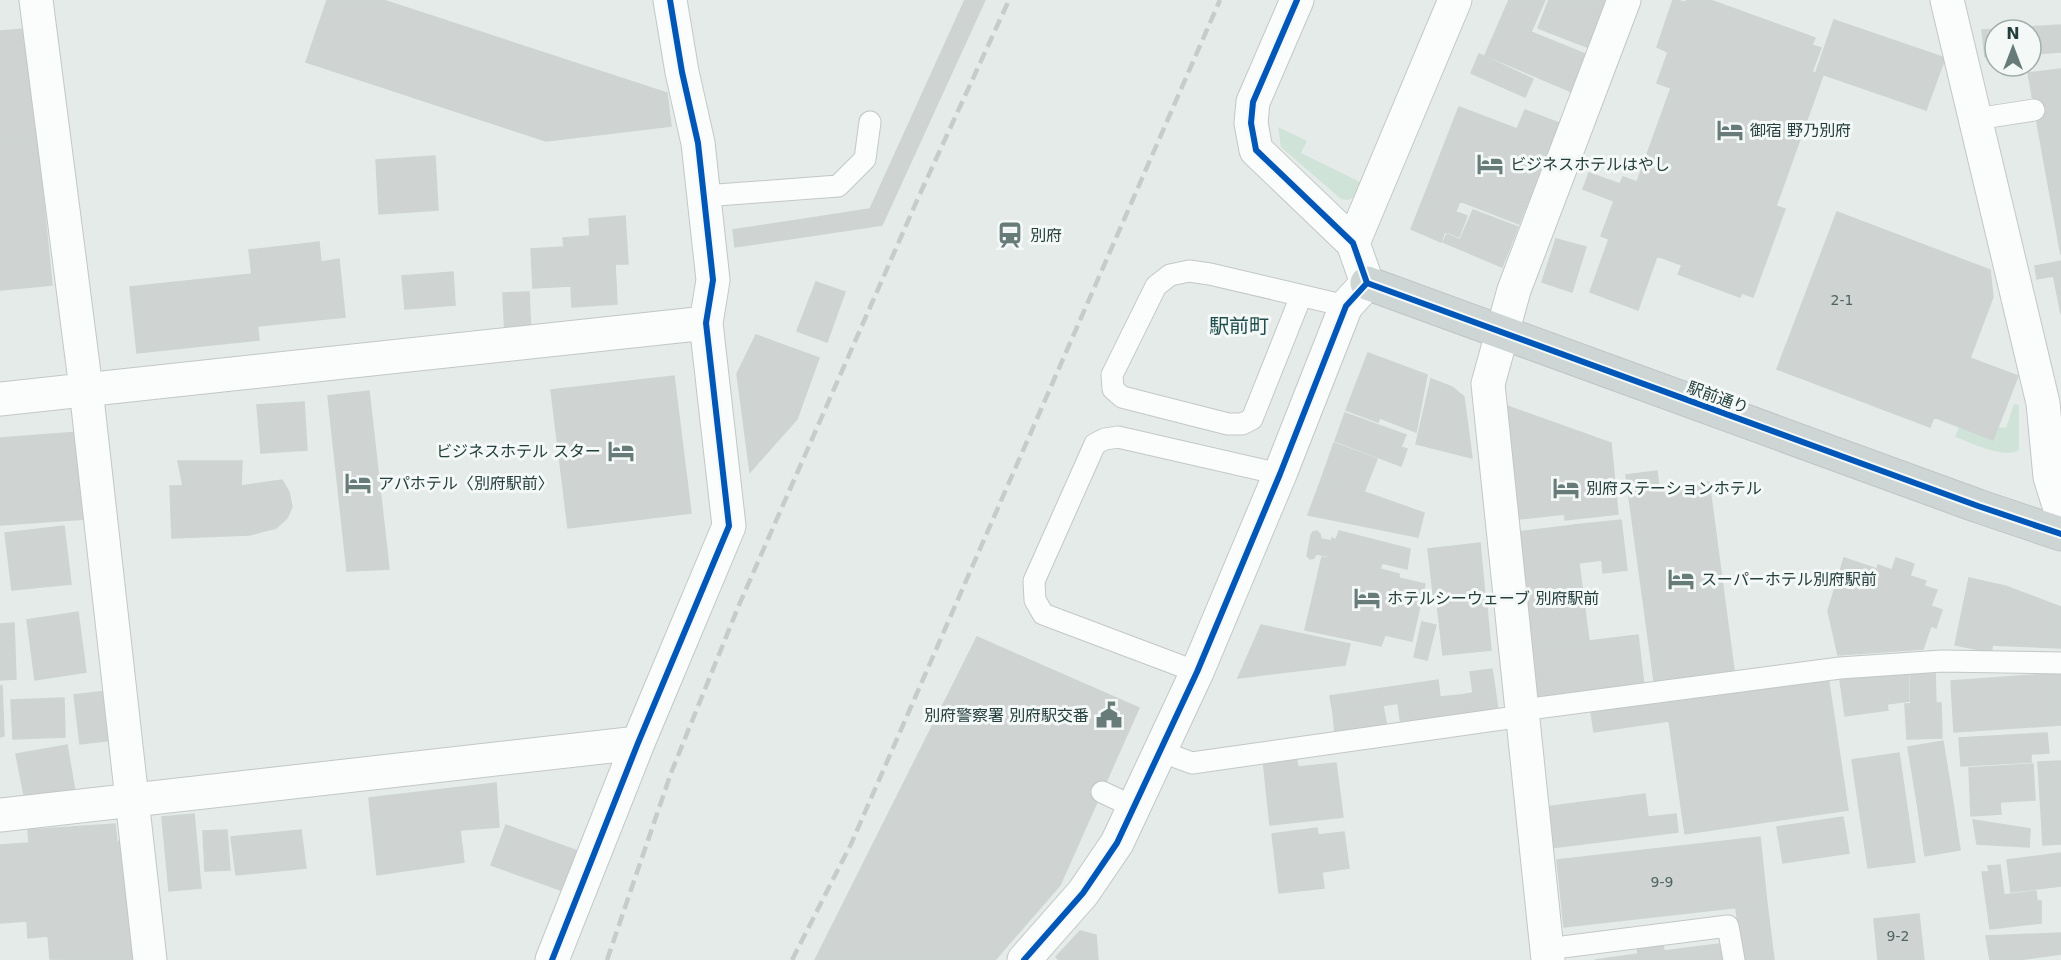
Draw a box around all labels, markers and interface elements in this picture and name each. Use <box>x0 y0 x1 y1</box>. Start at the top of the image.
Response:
north arrow <box>1983 18 2043 78</box>
text: N <box>2006 24 2020 43</box>
hotel icon: 御宿 野乃別府 <box>1715 115 1745 145</box>
place label: 御宿 野乃別府 <box>1750 121 1851 140</box>
hotel icon: ビジネスホテルはやし <box>1475 149 1505 179</box>
place label: ビジネスホテルはやし <box>1510 155 1670 174</box>
station icon: 別府 <box>995 220 1025 250</box>
place label: 別府 <box>1030 226 1062 245</box>
house number: 2-1 <box>1831 292 1853 308</box>
district label: 駅前町 <box>1209 314 1269 338</box>
street label: 駅前通り <box>1685 378 1751 417</box>
hotel icon: ビジネスホテル スター <box>606 436 636 466</box>
place label: ビジネスホテル スター <box>436 442 601 461</box>
hotel icon: アパホテル〈別府駅前〉 <box>343 468 373 498</box>
hotel icon: 別府ステーションホテル <box>1551 473 1581 503</box>
place label: アパホテル〈別府駅前〉 <box>378 474 554 493</box>
place label: 別府ステーションホテル <box>1586 479 1762 498</box>
hotel icon: スーパーホテル別府駅前 <box>1666 564 1696 594</box>
place label: スーパーホテル別府駅前 <box>1701 570 1877 589</box>
hotel icon: ホテルシーウェーブ 別府駅前 <box>1352 583 1382 613</box>
place label: ホテルシーウェーブ 別府駅前 <box>1387 589 1599 608</box>
public building icon: 別府警察署 別府駅交番 <box>1094 700 1124 730</box>
place label: 別府警察署 別府駅交番 <box>924 706 1089 725</box>
house number: 9-9 <box>1651 874 1673 890</box>
house number: 9-2 <box>1887 928 1909 944</box>

